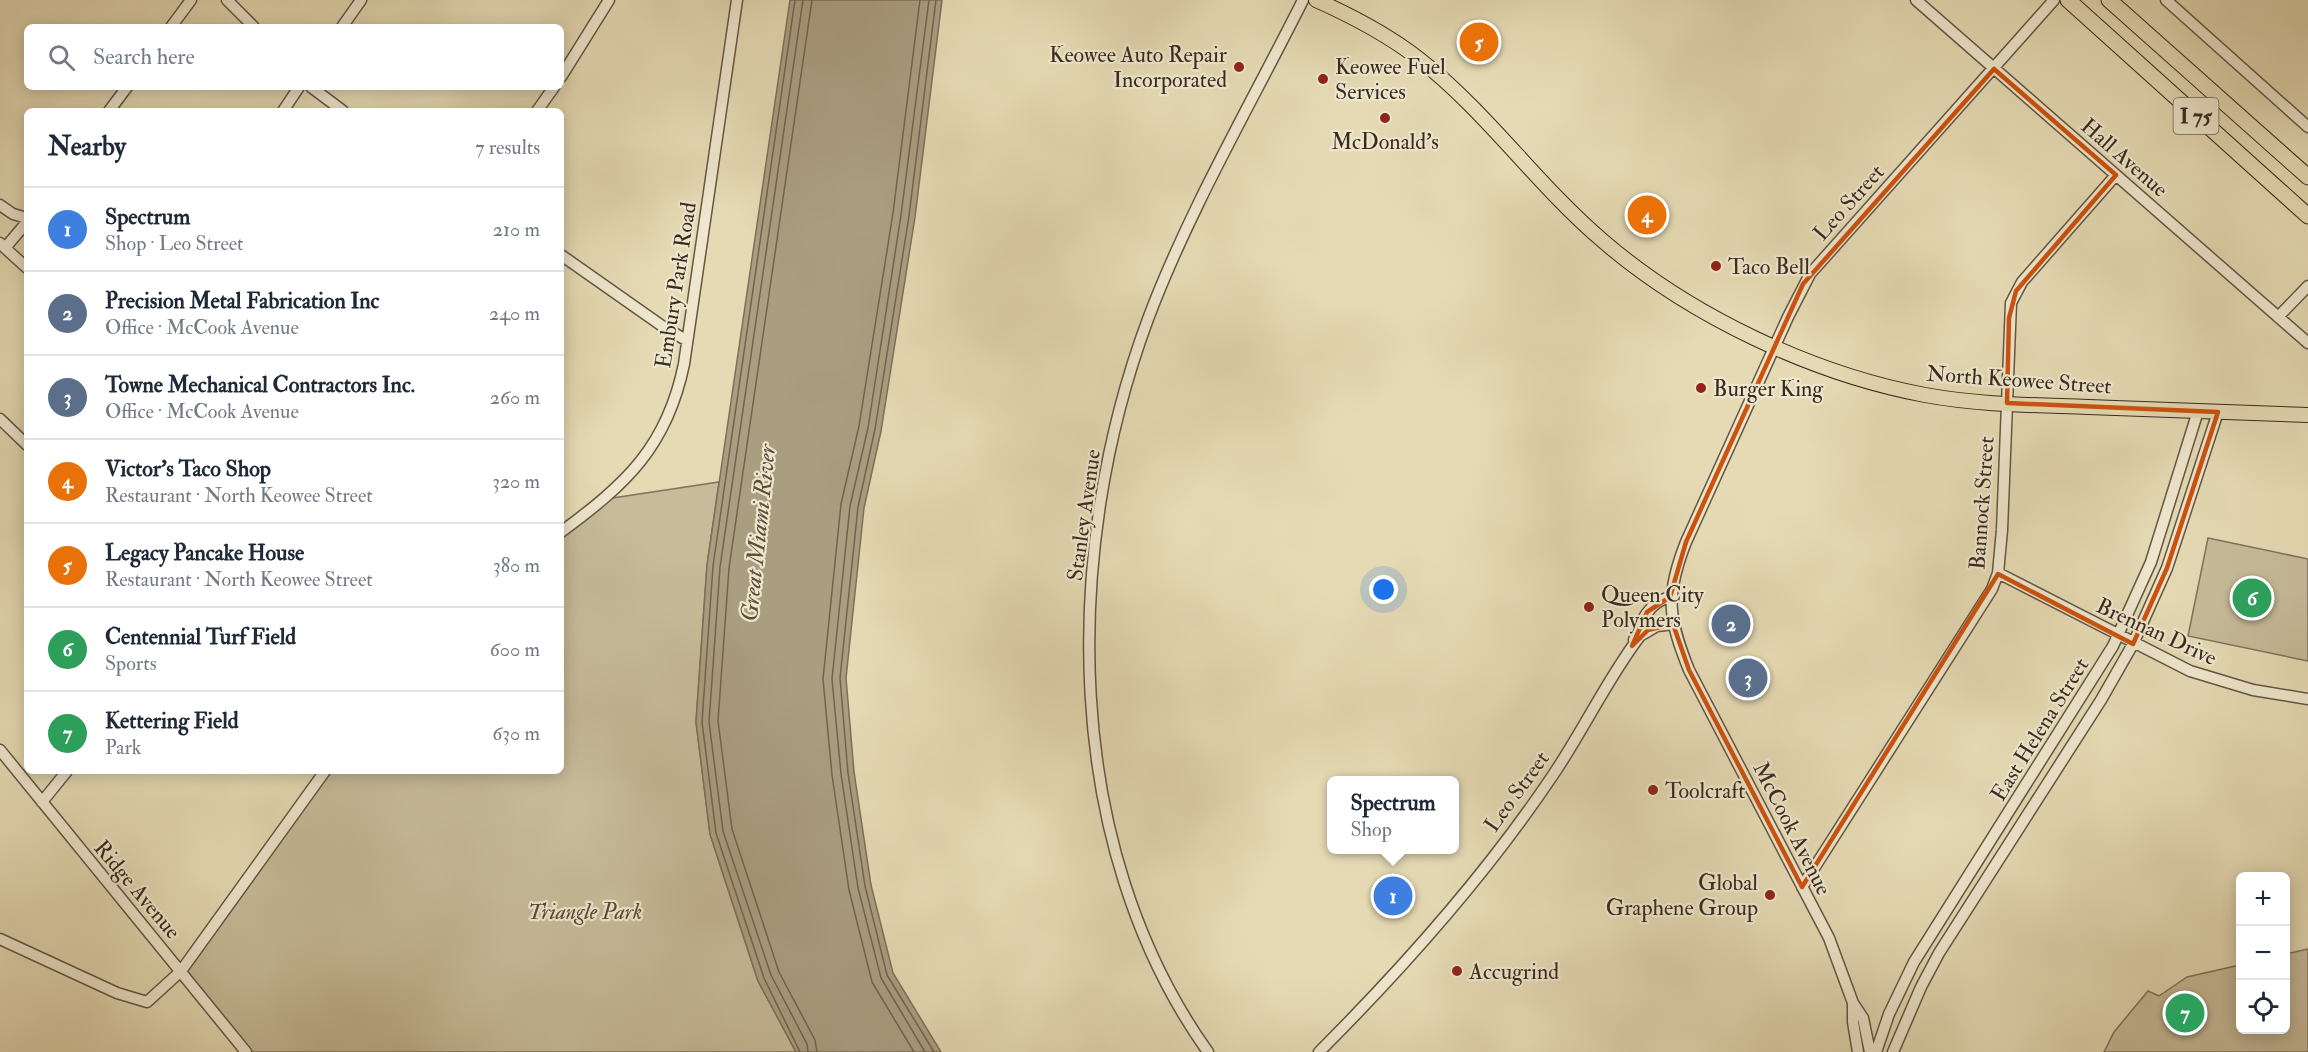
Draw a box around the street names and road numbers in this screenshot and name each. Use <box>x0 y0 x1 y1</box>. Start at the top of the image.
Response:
road number: I 75 <box>2174 98 2218 134</box>
street label: Hall Avenue <box>2075 112 2174 203</box>
street label: Leo Street <box>1807 159 1890 247</box>
street label: Embury Park Road <box>649 200 703 370</box>
street label: North Keowee Street <box>1925 360 2112 400</box>
street label: Bannock Street <box>1963 435 2001 571</box>
street label: Stanley Avenue <box>1061 448 1107 583</box>
street label: Brennan Drive <box>2092 592 2221 672</box>
street label: East Helena Street <box>1985 653 2095 806</box>
street label: Leo Street <box>1478 746 1556 838</box>
street label: McCook Avenue <box>1747 757 1838 900</box>
street label: Ridge Avenue <box>88 834 187 945</box>

